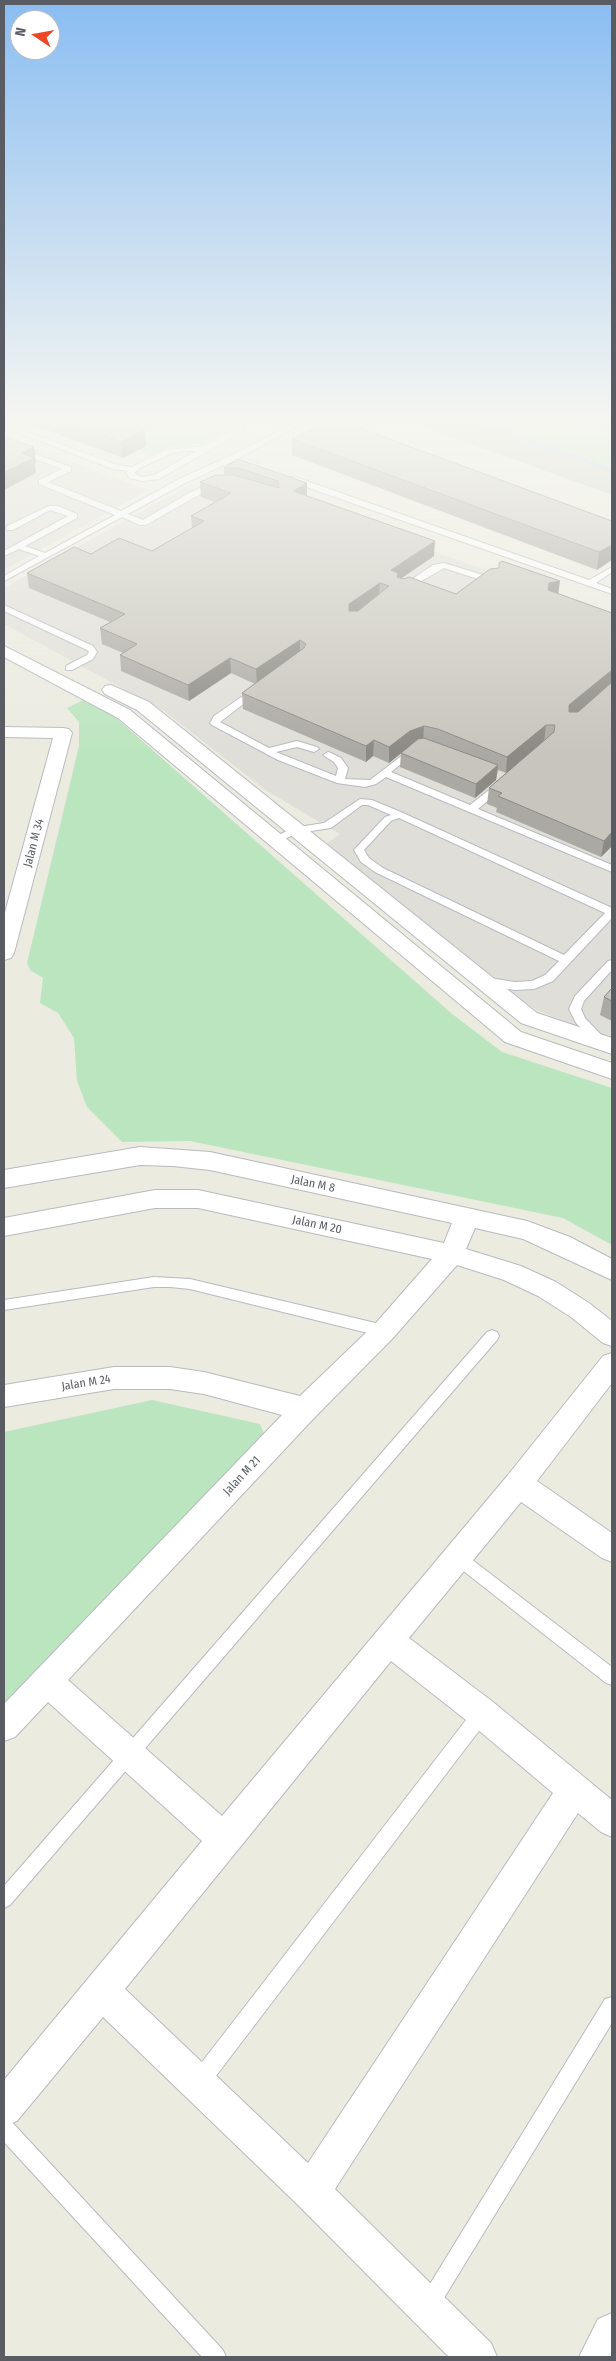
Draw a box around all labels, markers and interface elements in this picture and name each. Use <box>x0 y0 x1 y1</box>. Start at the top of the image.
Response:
north arrow <box>10 10 60 60</box>
text: N <box>12 26 30 38</box>
street label: Jalan M 34 <box>21 817 47 869</box>
street label: Jalan M 8 <box>290 1172 336 1196</box>
street label: Jalan M 20 <box>291 1213 343 1237</box>
street label: Jalan M 24 <box>60 1372 112 1394</box>
street label: Jalan M 21 <box>220 1453 264 1499</box>

